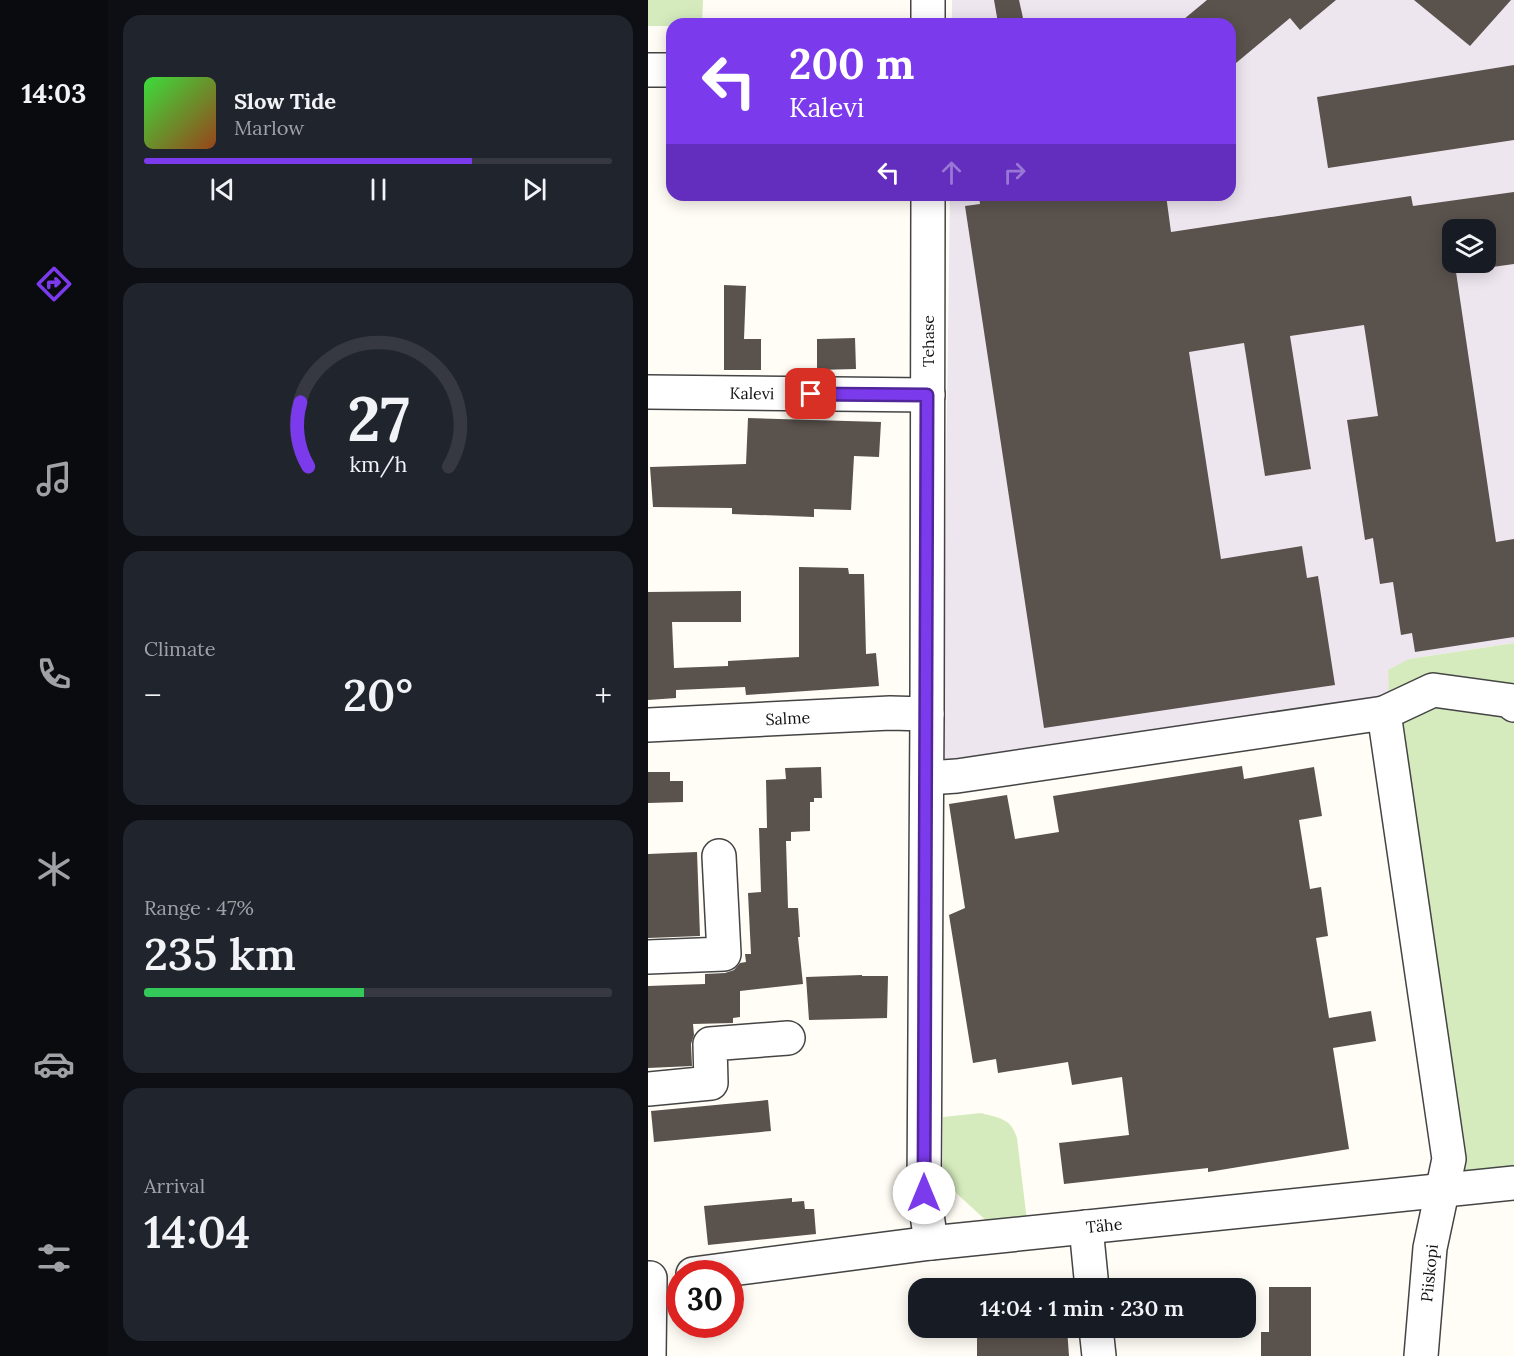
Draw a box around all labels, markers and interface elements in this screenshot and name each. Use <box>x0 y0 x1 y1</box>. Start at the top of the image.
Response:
text: 200 m <box>789 37 915 91</box>
icon: left <box>690 42 768 120</box>
text: 14:03 <box>22 76 86 110</box>
text: Slow Tide <box>234 87 336 115</box>
text: Kalevi <box>789 90 864 124</box>
text: Marlow <box>234 115 304 140</box>
icon: left <box>872 156 905 189</box>
icon: ahead <box>935 156 968 189</box>
icon: right <box>998 156 1031 189</box>
icon: previous <box>206 173 239 206</box>
icon: pause <box>362 173 395 206</box>
icon: next <box>518 173 551 206</box>
map controls <box>1442 219 1496 273</box>
button: layers <box>1442 219 1496 273</box>
icon: directions <box>33 263 75 305</box>
street label: Tehase <box>918 315 938 367</box>
pin <box>785 368 836 419</box>
icon: arrive <box>794 377 827 410</box>
text: 27 <box>347 378 409 458</box>
street label: Kalevi <box>730 383 774 403</box>
text: km/h <box>349 450 407 478</box>
icon: music <box>33 458 75 500</box>
text: Climate <box>144 636 216 661</box>
icon: phone <box>33 653 75 695</box>
text: 20° <box>343 666 413 723</box>
text: − <box>144 674 162 716</box>
text: + <box>594 674 612 716</box>
street label: Salme <box>765 707 811 729</box>
icon: climate <box>33 848 75 890</box>
text: Range · 47% <box>144 895 254 920</box>
text: 235 km <box>144 925 296 982</box>
icon: car <box>33 1043 75 1085</box>
position arrow <box>892 1161 956 1225</box>
text: Arrival <box>144 1173 205 1198</box>
text: 14:04 <box>144 1203 250 1260</box>
street label: Tähe <box>1085 1213 1124 1237</box>
icon: filters <box>33 1237 75 1279</box>
street label: Piiskopi <box>1416 1243 1442 1303</box>
speed limit sign: 30 <box>666 1260 744 1338</box>
text: 14:04 · 1 min · 230 m <box>980 1294 1184 1322</box>

